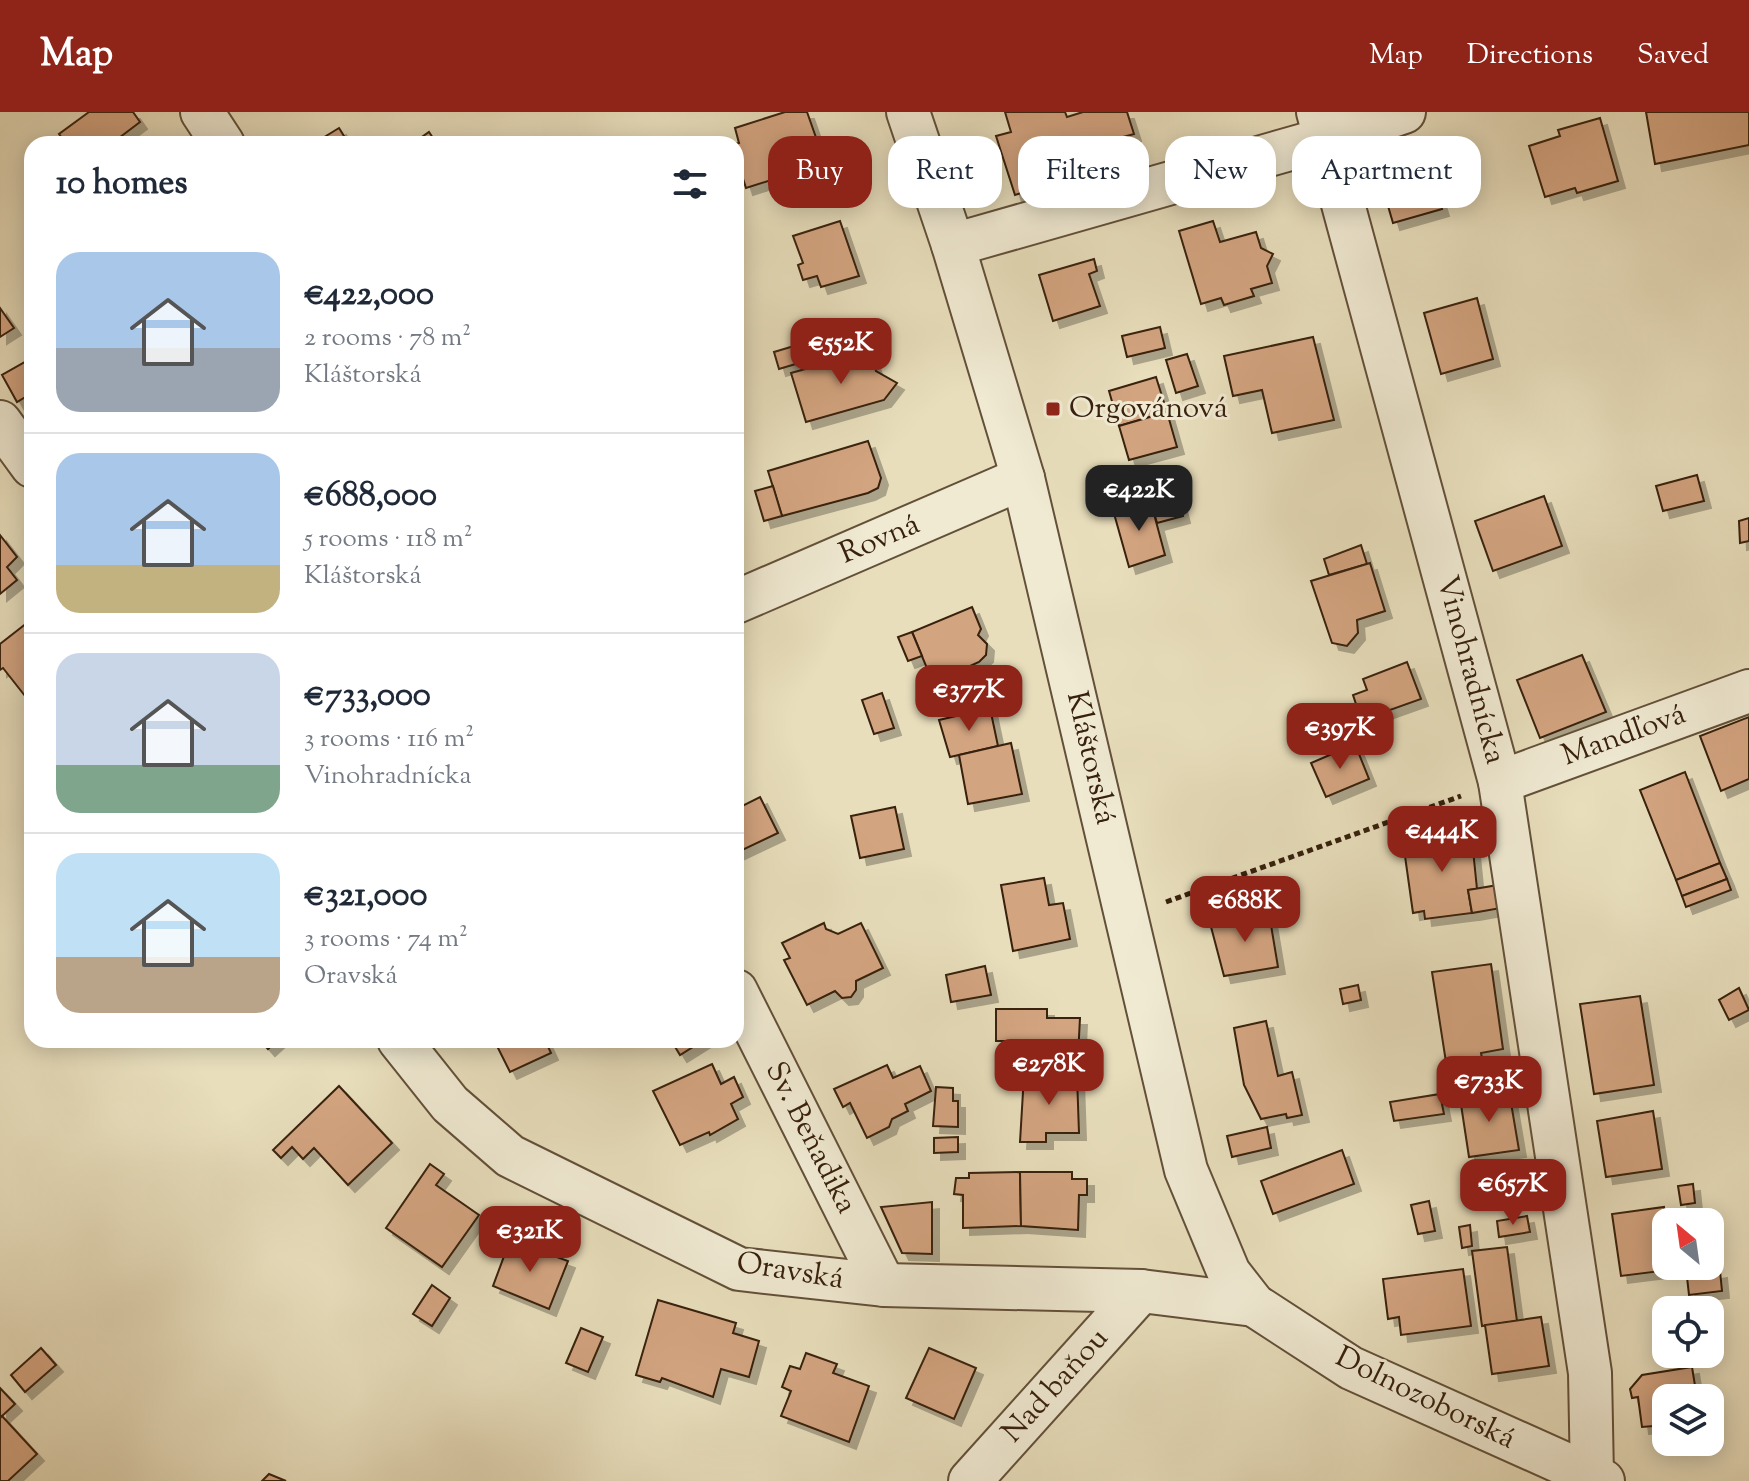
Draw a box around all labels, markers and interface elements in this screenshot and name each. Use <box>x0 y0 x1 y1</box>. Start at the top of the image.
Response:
text: Map <box>40 29 113 83</box>
text: Map <box>1369 36 1423 76</box>
text: Directions <box>1467 36 1593 76</box>
text: Saved <box>1637 36 1709 76</box>
chip: Buy <box>768 136 872 208</box>
chip: Rent <box>888 136 1002 208</box>
chip: Filters <box>1018 136 1149 208</box>
chip: New <box>1165 136 1276 208</box>
chip: Apartment <box>1292 136 1481 208</box>
text: 10 homes <box>56 160 188 209</box>
icon: filters <box>668 162 712 206</box>
text: €422,000 <box>304 271 434 320</box>
icon: home <box>120 284 216 380</box>
pin: €552K <box>785 318 897 386</box>
text: 2 rooms · 78 m² <box>304 320 471 357</box>
text: €552K <box>809 325 873 362</box>
text: Kláštorská <box>304 357 422 394</box>
place label: Orgovánová <box>1069 388 1228 431</box>
marker: Orgovánová <box>1044 400 1062 418</box>
pin: €422K <box>1083 465 1195 533</box>
text: €688,000 <box>304 472 437 521</box>
text: €422K <box>1103 472 1175 509</box>
icon: home <box>120 485 216 581</box>
street label: Rovná <box>833 504 927 576</box>
text: 5 rooms · 118 m² <box>304 521 472 558</box>
text: Kláštorská <box>304 558 422 595</box>
street label: Vinohradnícka <box>1424 571 1516 769</box>
pin: €377K <box>913 665 1025 733</box>
text: €733,000 <box>304 672 431 721</box>
text: €377K <box>933 672 1005 709</box>
icon: home <box>120 685 216 781</box>
street label: Kláštorská <box>1054 687 1126 829</box>
street label: Mandľová <box>1556 694 1692 778</box>
pin: €397K <box>1284 703 1396 771</box>
text: €397K <box>1305 710 1375 747</box>
text: 3 rooms · 116 m² <box>304 721 474 758</box>
text: Vinohradnícka <box>304 758 472 795</box>
pin: €444K <box>1386 806 1498 874</box>
text: €444K <box>1405 813 1479 850</box>
text: €321,000 <box>304 872 428 921</box>
pin: €688K <box>1189 876 1301 944</box>
text: €688K <box>1208 883 1282 920</box>
icon: home <box>120 885 216 981</box>
text: 3 rooms · 74 m² <box>304 921 468 958</box>
text: Oravská <box>304 958 398 995</box>
pin: €278K <box>993 1039 1105 1107</box>
text: €278K <box>1013 1046 1085 1083</box>
street label: Sv. Beňadika <box>753 1054 867 1222</box>
pin: €733K <box>1433 1056 1545 1124</box>
text: €733K <box>1455 1063 1523 1100</box>
pin: €657K <box>1457 1159 1569 1227</box>
text: €657K <box>1478 1166 1548 1203</box>
pin: €321K <box>474 1206 586 1274</box>
north arrow <box>1652 1208 1724 1280</box>
map controls <box>1652 1208 1724 1456</box>
text: €321K <box>497 1213 563 1250</box>
street label: Oravská <box>733 1242 847 1302</box>
button: locate <box>1652 1296 1724 1368</box>
street label: Nad baňou <box>993 1319 1119 1453</box>
street label: Dolnozoborská <box>1328 1337 1523 1461</box>
button: layers <box>1652 1384 1724 1456</box>

